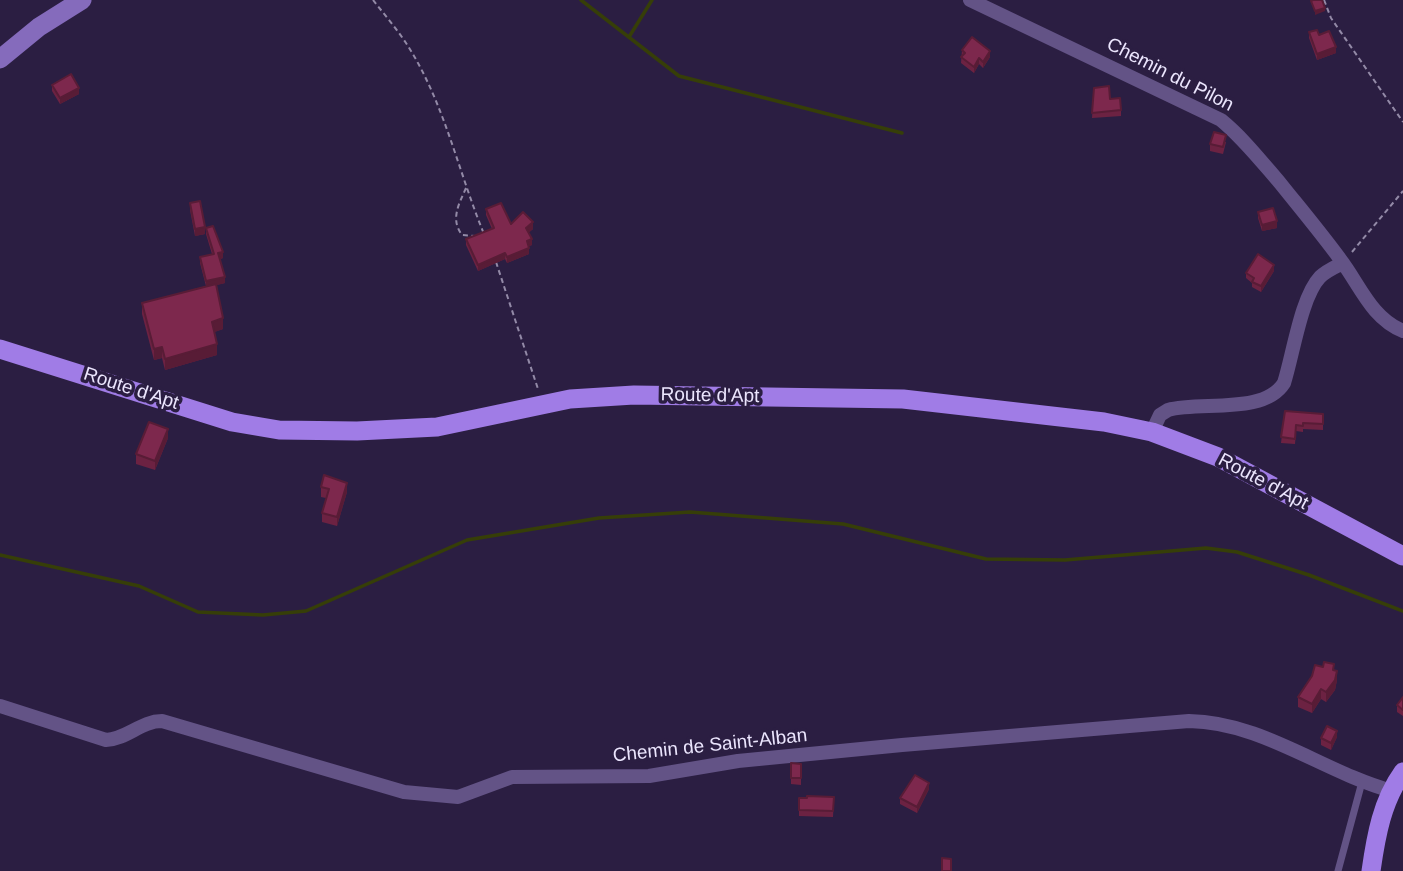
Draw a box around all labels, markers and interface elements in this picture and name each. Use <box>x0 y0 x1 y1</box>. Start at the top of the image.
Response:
street label: Chemin du Pilon <box>1103 33 1237 117</box>
street label: Route d'Apt <box>81 363 181 415</box>
street label: Route d'Apt <box>660 384 760 408</box>
street label: Route d'Apt <box>1214 449 1312 515</box>
street label: Chemin de Saint-Alban <box>612 724 808 768</box>

